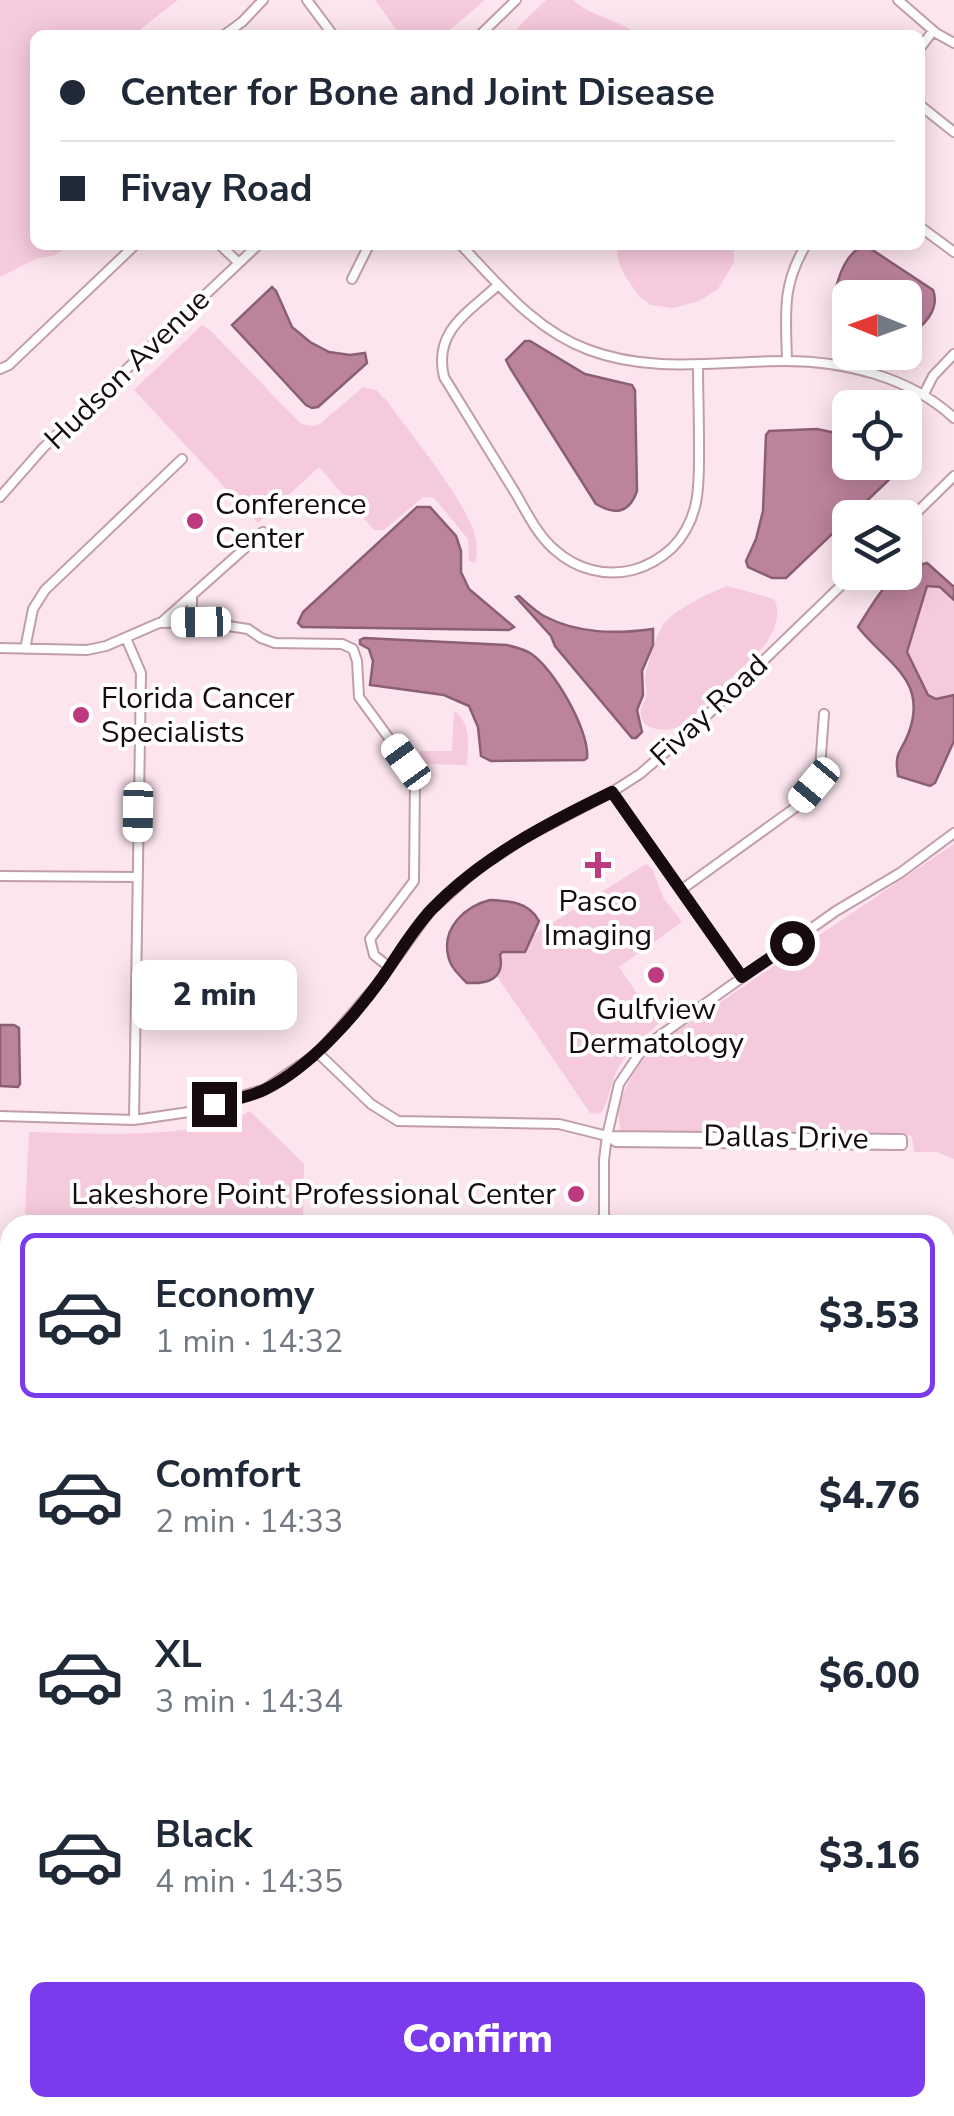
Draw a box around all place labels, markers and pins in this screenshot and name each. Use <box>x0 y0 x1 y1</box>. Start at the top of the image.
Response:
place label: Conference Center <box>215 484 367 559</box>
marker: Conference Center <box>184 510 206 532</box>
place label: Florida Cancer Specialists <box>101 678 295 753</box>
marker: Florida Cancer Specialists <box>70 704 92 726</box>
marker: Pasco Imaging <box>585 852 611 878</box>
place label: Pasco Imaging <box>544 881 652 956</box>
marker: Gulfview Dermatology <box>645 964 667 986</box>
place label: Gulfview Dermatology <box>568 989 745 1064</box>
place label: Lakeshore Point Professional Center <box>71 1174 556 1215</box>
marker: Lakeshore Point Professional Center <box>565 1183 587 1205</box>

